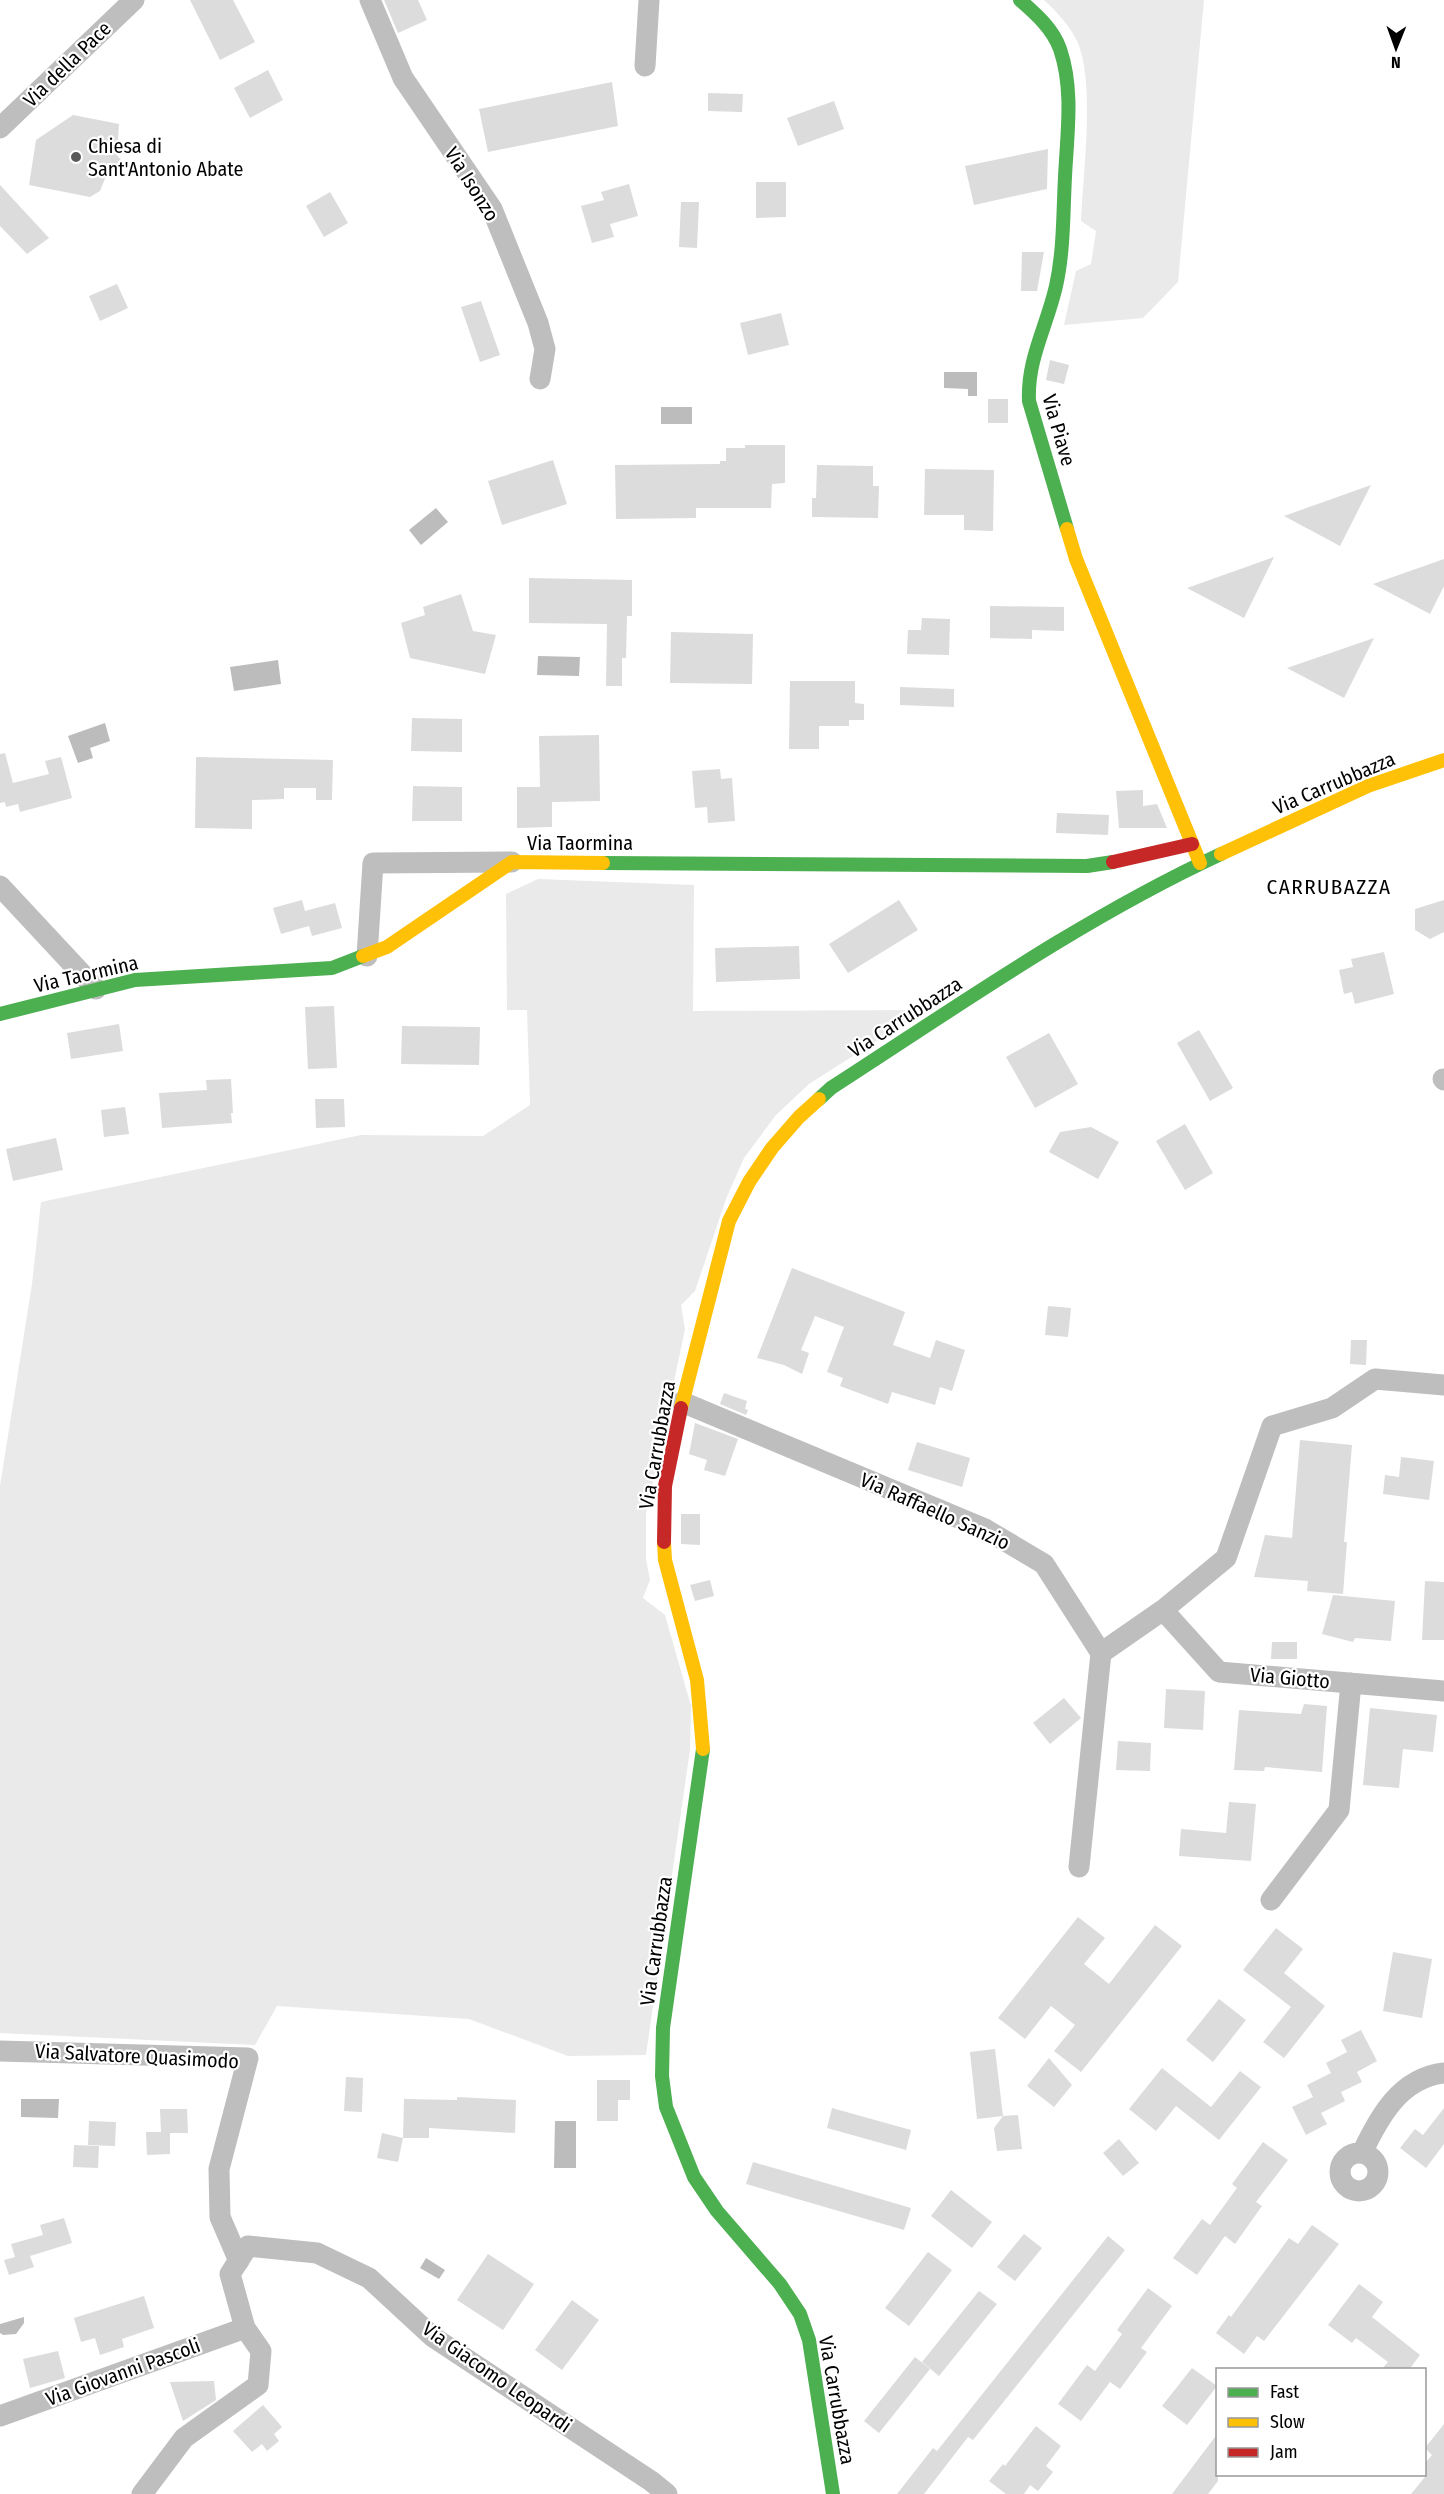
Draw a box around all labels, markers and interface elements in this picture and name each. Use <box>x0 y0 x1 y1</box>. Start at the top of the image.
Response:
street label: Via della Pace <box>18 16 116 112</box>
north arrow <box>1366 18 1426 78</box>
text: N <box>1391 53 1401 72</box>
place label: Chiesa di Sant'Antonio Abate <box>88 134 243 181</box>
street label: Via Isonzo <box>440 143 504 225</box>
marker: Chiesa di Sant'Antonio Abate <box>69 150 83 164</box>
street label: Via Piave <box>1037 391 1081 469</box>
street label: Via Carrubbazza <box>1269 747 1399 819</box>
street label: Via Taormina <box>527 831 633 855</box>
district label: CARRUBAZZA <box>1267 874 1391 900</box>
street label: Via Taormina <box>32 950 140 998</box>
street label: Via Carrubbazza <box>844 971 966 1063</box>
street label: Via Carrubbazza <box>634 1379 680 1511</box>
street label: Via Raffaello Sanzio <box>857 1467 1013 1555</box>
street label: Via Giotto <box>1249 1663 1331 1693</box>
street label: Via Carrubbazza <box>635 1875 677 2007</box>
street label: Via Salvatore Quasimodo <box>35 2039 239 2073</box>
street label: Via Giacomo Leopardi <box>418 2317 576 2437</box>
street label: Via Giovanni Pascoli <box>43 2333 203 2411</box>
street label: Via Carrubbazza <box>814 2334 860 2466</box>
legend <box>1216 2368 1426 2476</box>
text: Fast <box>1270 2381 1299 2403</box>
text: Slow <box>1270 2411 1305 2433</box>
text: Jam <box>1270 2441 1298 2463</box>

